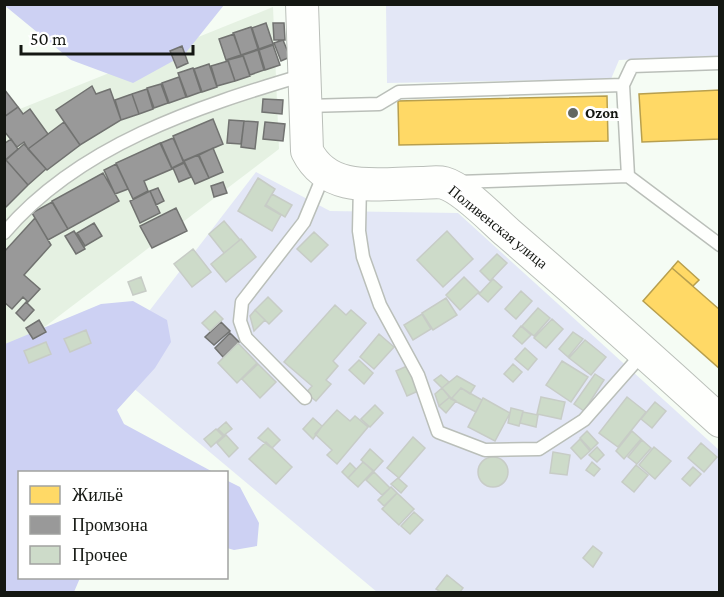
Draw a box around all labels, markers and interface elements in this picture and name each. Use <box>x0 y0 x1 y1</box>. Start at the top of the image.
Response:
scale bar <box>21 18 194 56</box>
text: 50 m <box>30 29 67 49</box>
place label: Ozon <box>585 105 619 121</box>
marker: Ozon <box>566 106 580 120</box>
street label: Поливенская улица <box>445 182 551 272</box>
legend <box>18 471 228 579</box>
text: Жильё <box>72 485 123 505</box>
text: Промзона <box>72 515 148 535</box>
text: Прочее <box>72 545 128 565</box>

